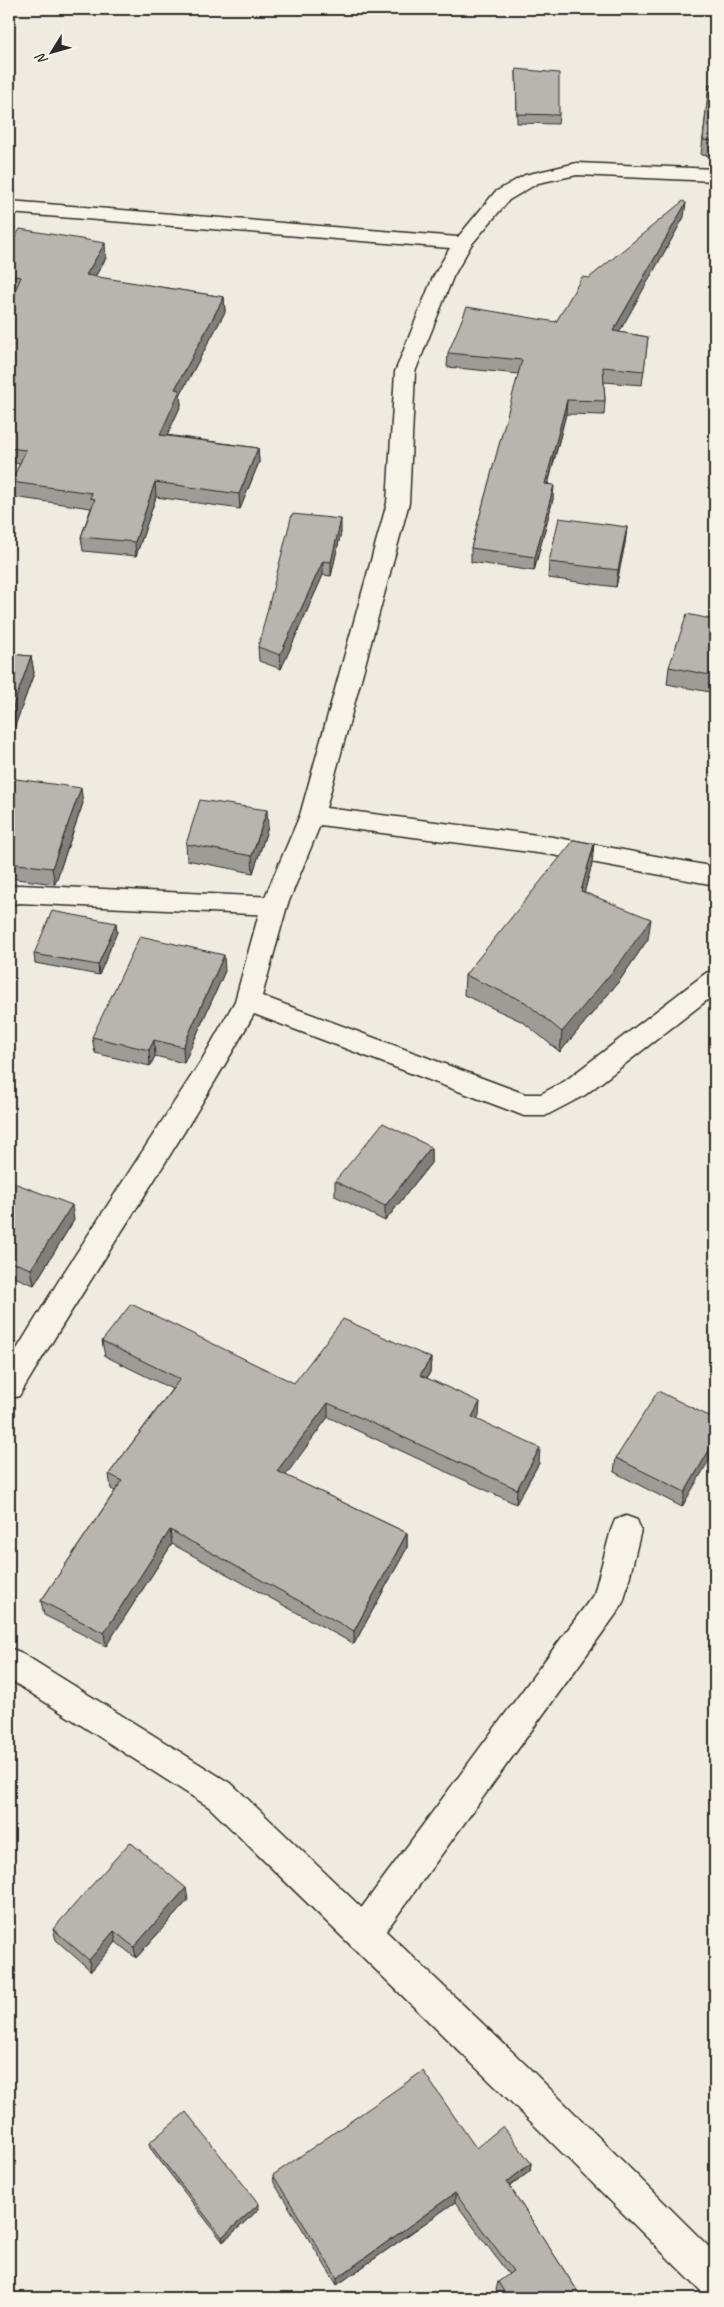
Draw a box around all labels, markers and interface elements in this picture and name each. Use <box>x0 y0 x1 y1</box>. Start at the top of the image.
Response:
north arrow <box>28 28 78 78</box>
text: N <box>31 49 51 68</box>

